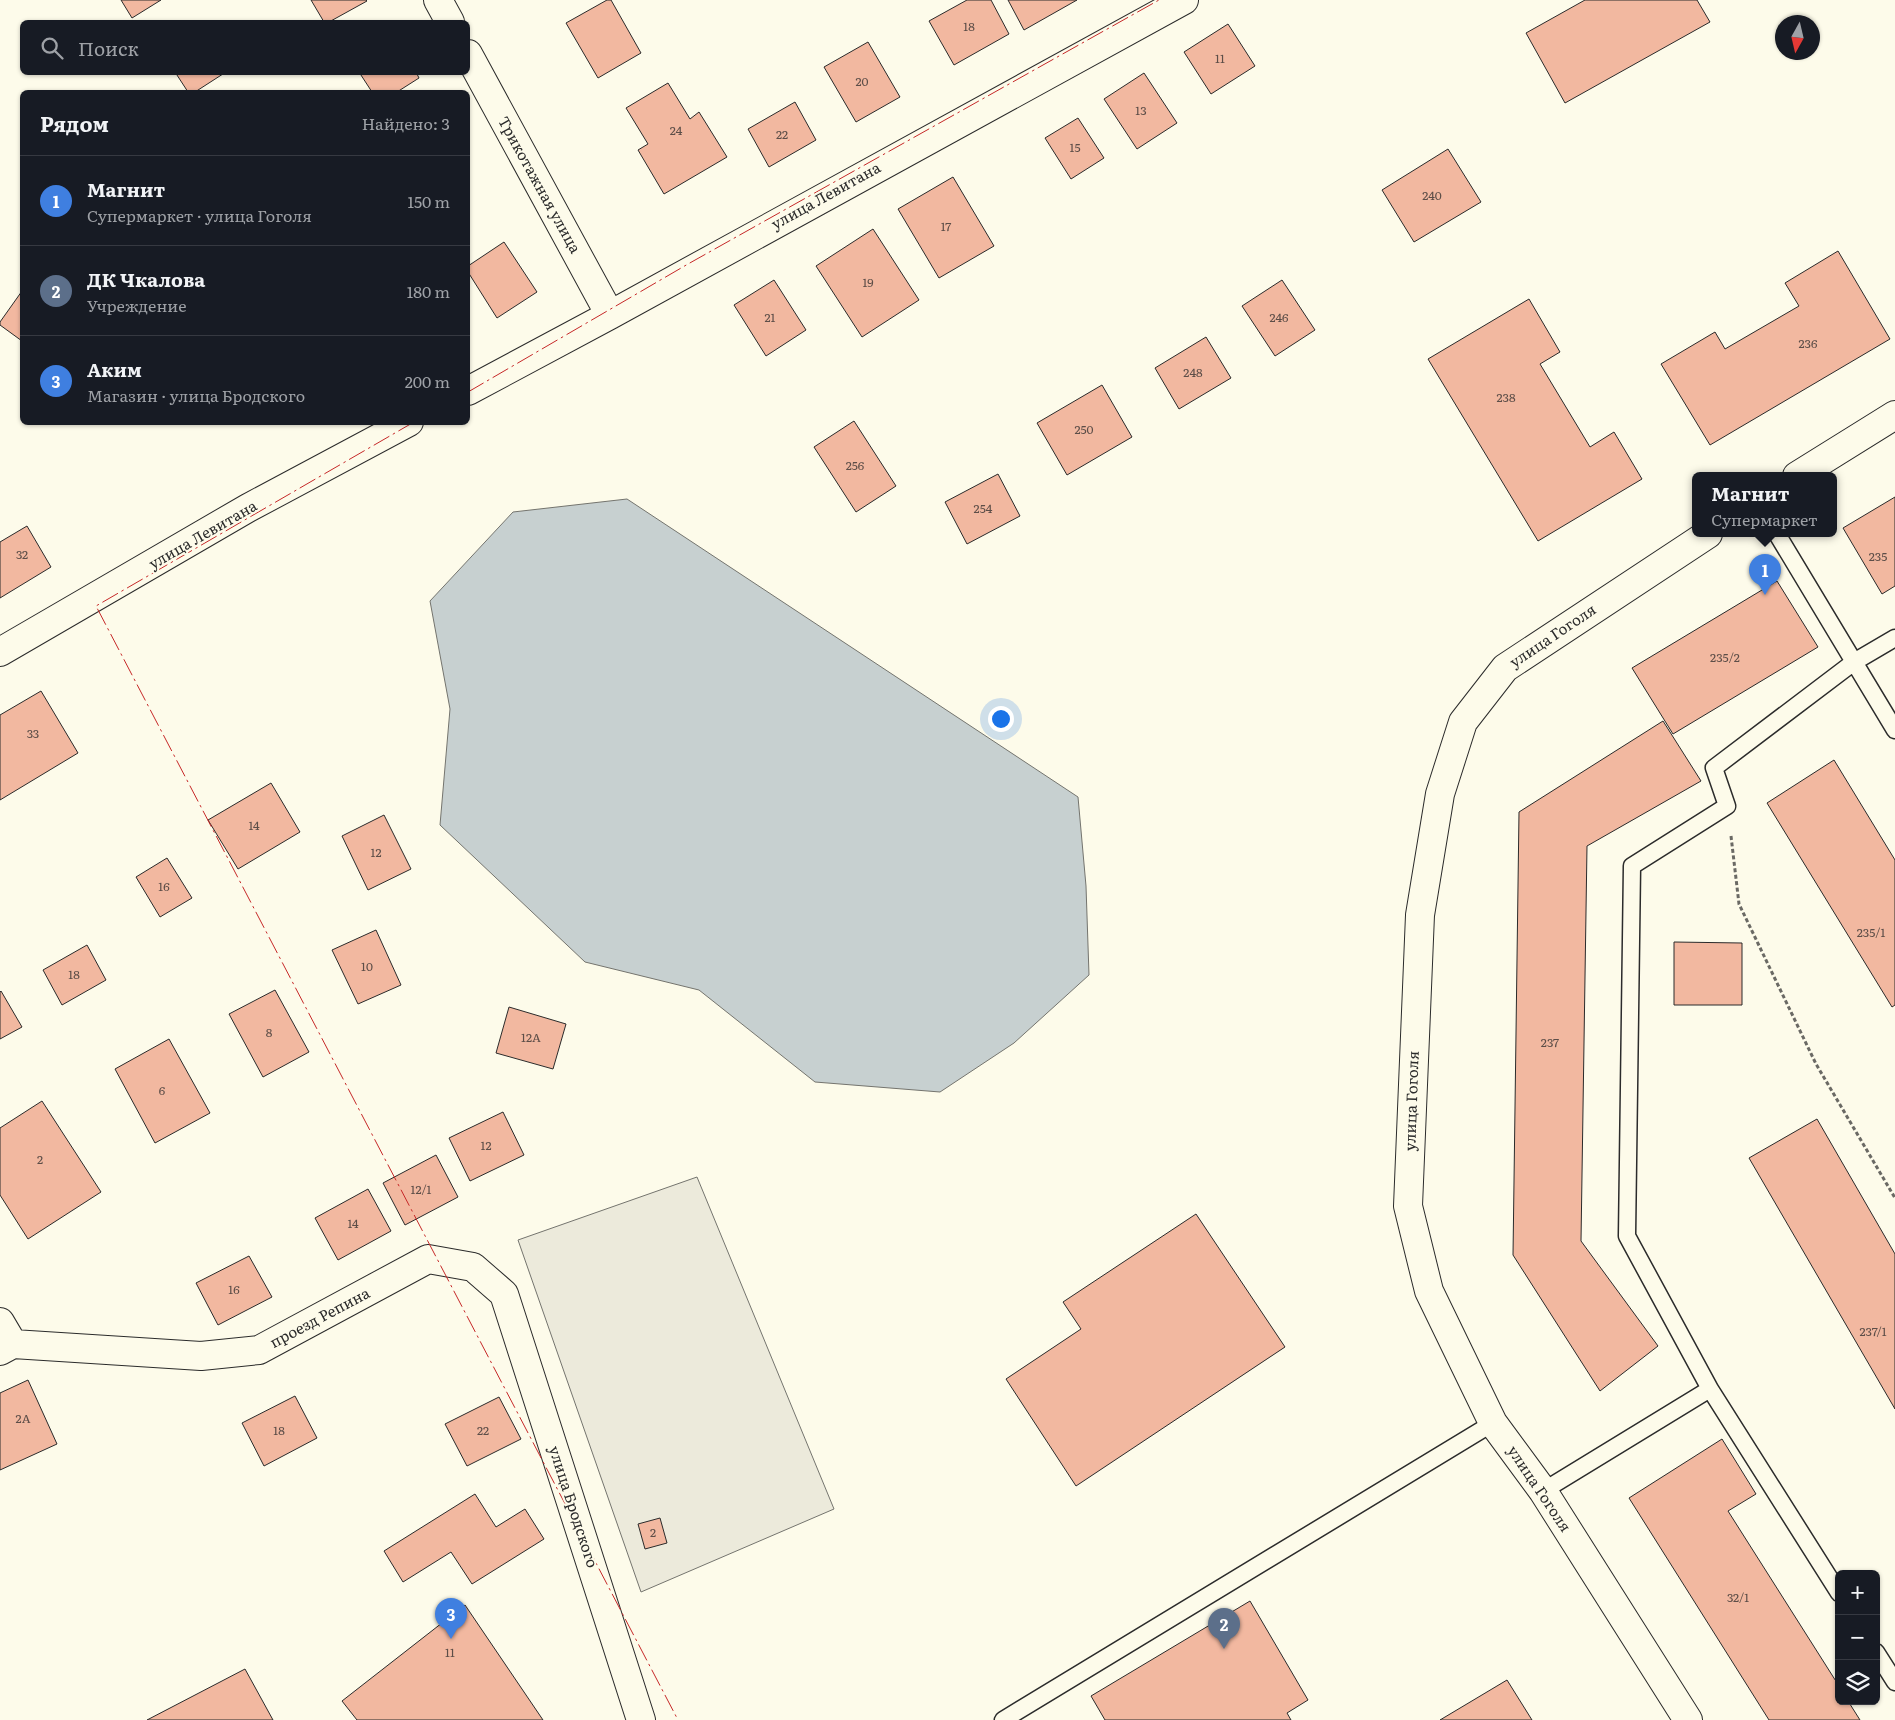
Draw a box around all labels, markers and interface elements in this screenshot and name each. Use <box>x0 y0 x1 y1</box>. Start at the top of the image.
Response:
north arrow <box>1775 15 1820 60</box>
house number: 18 <box>963 17 975 35</box>
search box <box>20 20 470 75</box>
icon: search <box>38 34 66 62</box>
text: Поиск <box>78 34 139 62</box>
house number: 11 <box>1215 49 1225 67</box>
house number: 20 <box>855 72 869 90</box>
house number: 13 <box>1135 101 1147 119</box>
text: Рядом <box>40 107 109 138</box>
text: Найдено: 3 <box>362 111 450 135</box>
street label: Трикотажная улица <box>493 112 588 258</box>
house number: 24 <box>670 121 683 139</box>
house number: 22 <box>776 125 788 143</box>
house number: 15 <box>1070 138 1080 156</box>
street label: улица Левитана <box>766 155 885 234</box>
text: Магнит <box>87 175 165 203</box>
house number: 240 <box>1422 186 1442 204</box>
text: 1 <box>53 189 59 213</box>
text: 150 m <box>407 189 450 213</box>
text: Супермаркет · улица Гоголя <box>87 203 312 227</box>
house number: 17 <box>941 217 951 235</box>
text: ДК Чкалова <box>87 265 205 293</box>
house number: 19 <box>862 273 874 291</box>
text: 2 <box>52 279 60 303</box>
text: 180 m <box>407 279 450 303</box>
text: Учреждение <box>87 293 187 317</box>
house number: 21 <box>765 308 776 326</box>
house number: 246 <box>1269 308 1289 326</box>
house number: 236 <box>1798 334 1818 352</box>
text: Аким <box>87 355 142 383</box>
house number: 248 <box>1183 363 1203 381</box>
text: 3 <box>52 369 60 393</box>
text: 200 m <box>405 369 450 393</box>
text: Магазин · улица Бродского <box>87 383 305 407</box>
house number: 238 <box>1496 388 1516 406</box>
house number: 250 <box>1074 420 1094 438</box>
house number: 256 <box>846 456 865 474</box>
popup <box>1692 472 1837 537</box>
text: Магнит <box>1711 479 1790 507</box>
street label: улица Левитана <box>144 493 262 574</box>
house number: 254 <box>974 499 993 517</box>
text: Супермаркет <box>1711 507 1818 531</box>
house number: 32 <box>16 545 28 563</box>
house number: 235 <box>1869 547 1887 565</box>
pin: 1 <box>1749 554 1781 595</box>
street label: улица Гоголя <box>1504 597 1600 672</box>
house number: 235/2 <box>1710 648 1740 666</box>
your location <box>988 706 1014 732</box>
house number: 33 <box>27 724 39 742</box>
house number: 14 <box>248 816 260 834</box>
house number: 12 <box>371 843 381 861</box>
house number: 16 <box>158 877 170 895</box>
house number: 235/1 <box>1857 923 1885 941</box>
house number: 10 <box>361 957 373 975</box>
house number: 18 <box>68 965 80 983</box>
house number: 8 <box>266 1023 273 1041</box>
house number: 12А <box>521 1028 541 1046</box>
house number: 237 <box>1541 1033 1559 1051</box>
street label: улица Гоголя <box>1397 1050 1424 1151</box>
house number: 6 <box>159 1081 166 1099</box>
house number: 12 <box>481 1136 491 1154</box>
house number: 2 <box>37 1150 43 1168</box>
house number: 12/1 <box>411 1180 432 1198</box>
house number: 14 <box>347 1214 359 1232</box>
house number: 16 <box>228 1280 240 1298</box>
street label: проезд Репина <box>265 1280 374 1353</box>
house number: 237/1 <box>1859 1322 1887 1340</box>
house number: 2А <box>16 1409 31 1427</box>
house number: 18 <box>273 1421 285 1439</box>
house number: 22 <box>477 1421 489 1439</box>
street label: улица Гоголя <box>1503 1440 1578 1536</box>
street label: улица Бродского <box>544 1443 605 1571</box>
house number: 2 <box>650 1523 656 1541</box>
map controls <box>1835 1570 1880 1705</box>
button: + <box>1835 1570 1880 1615</box>
house number: 32/1 <box>1727 1588 1749 1606</box>
pin: 3 <box>435 1598 467 1639</box>
pin: 2 <box>1208 1608 1240 1649</box>
button: − <box>1835 1615 1880 1660</box>
house number: 11 <box>445 1643 455 1661</box>
button: layers <box>1835 1660 1880 1705</box>

